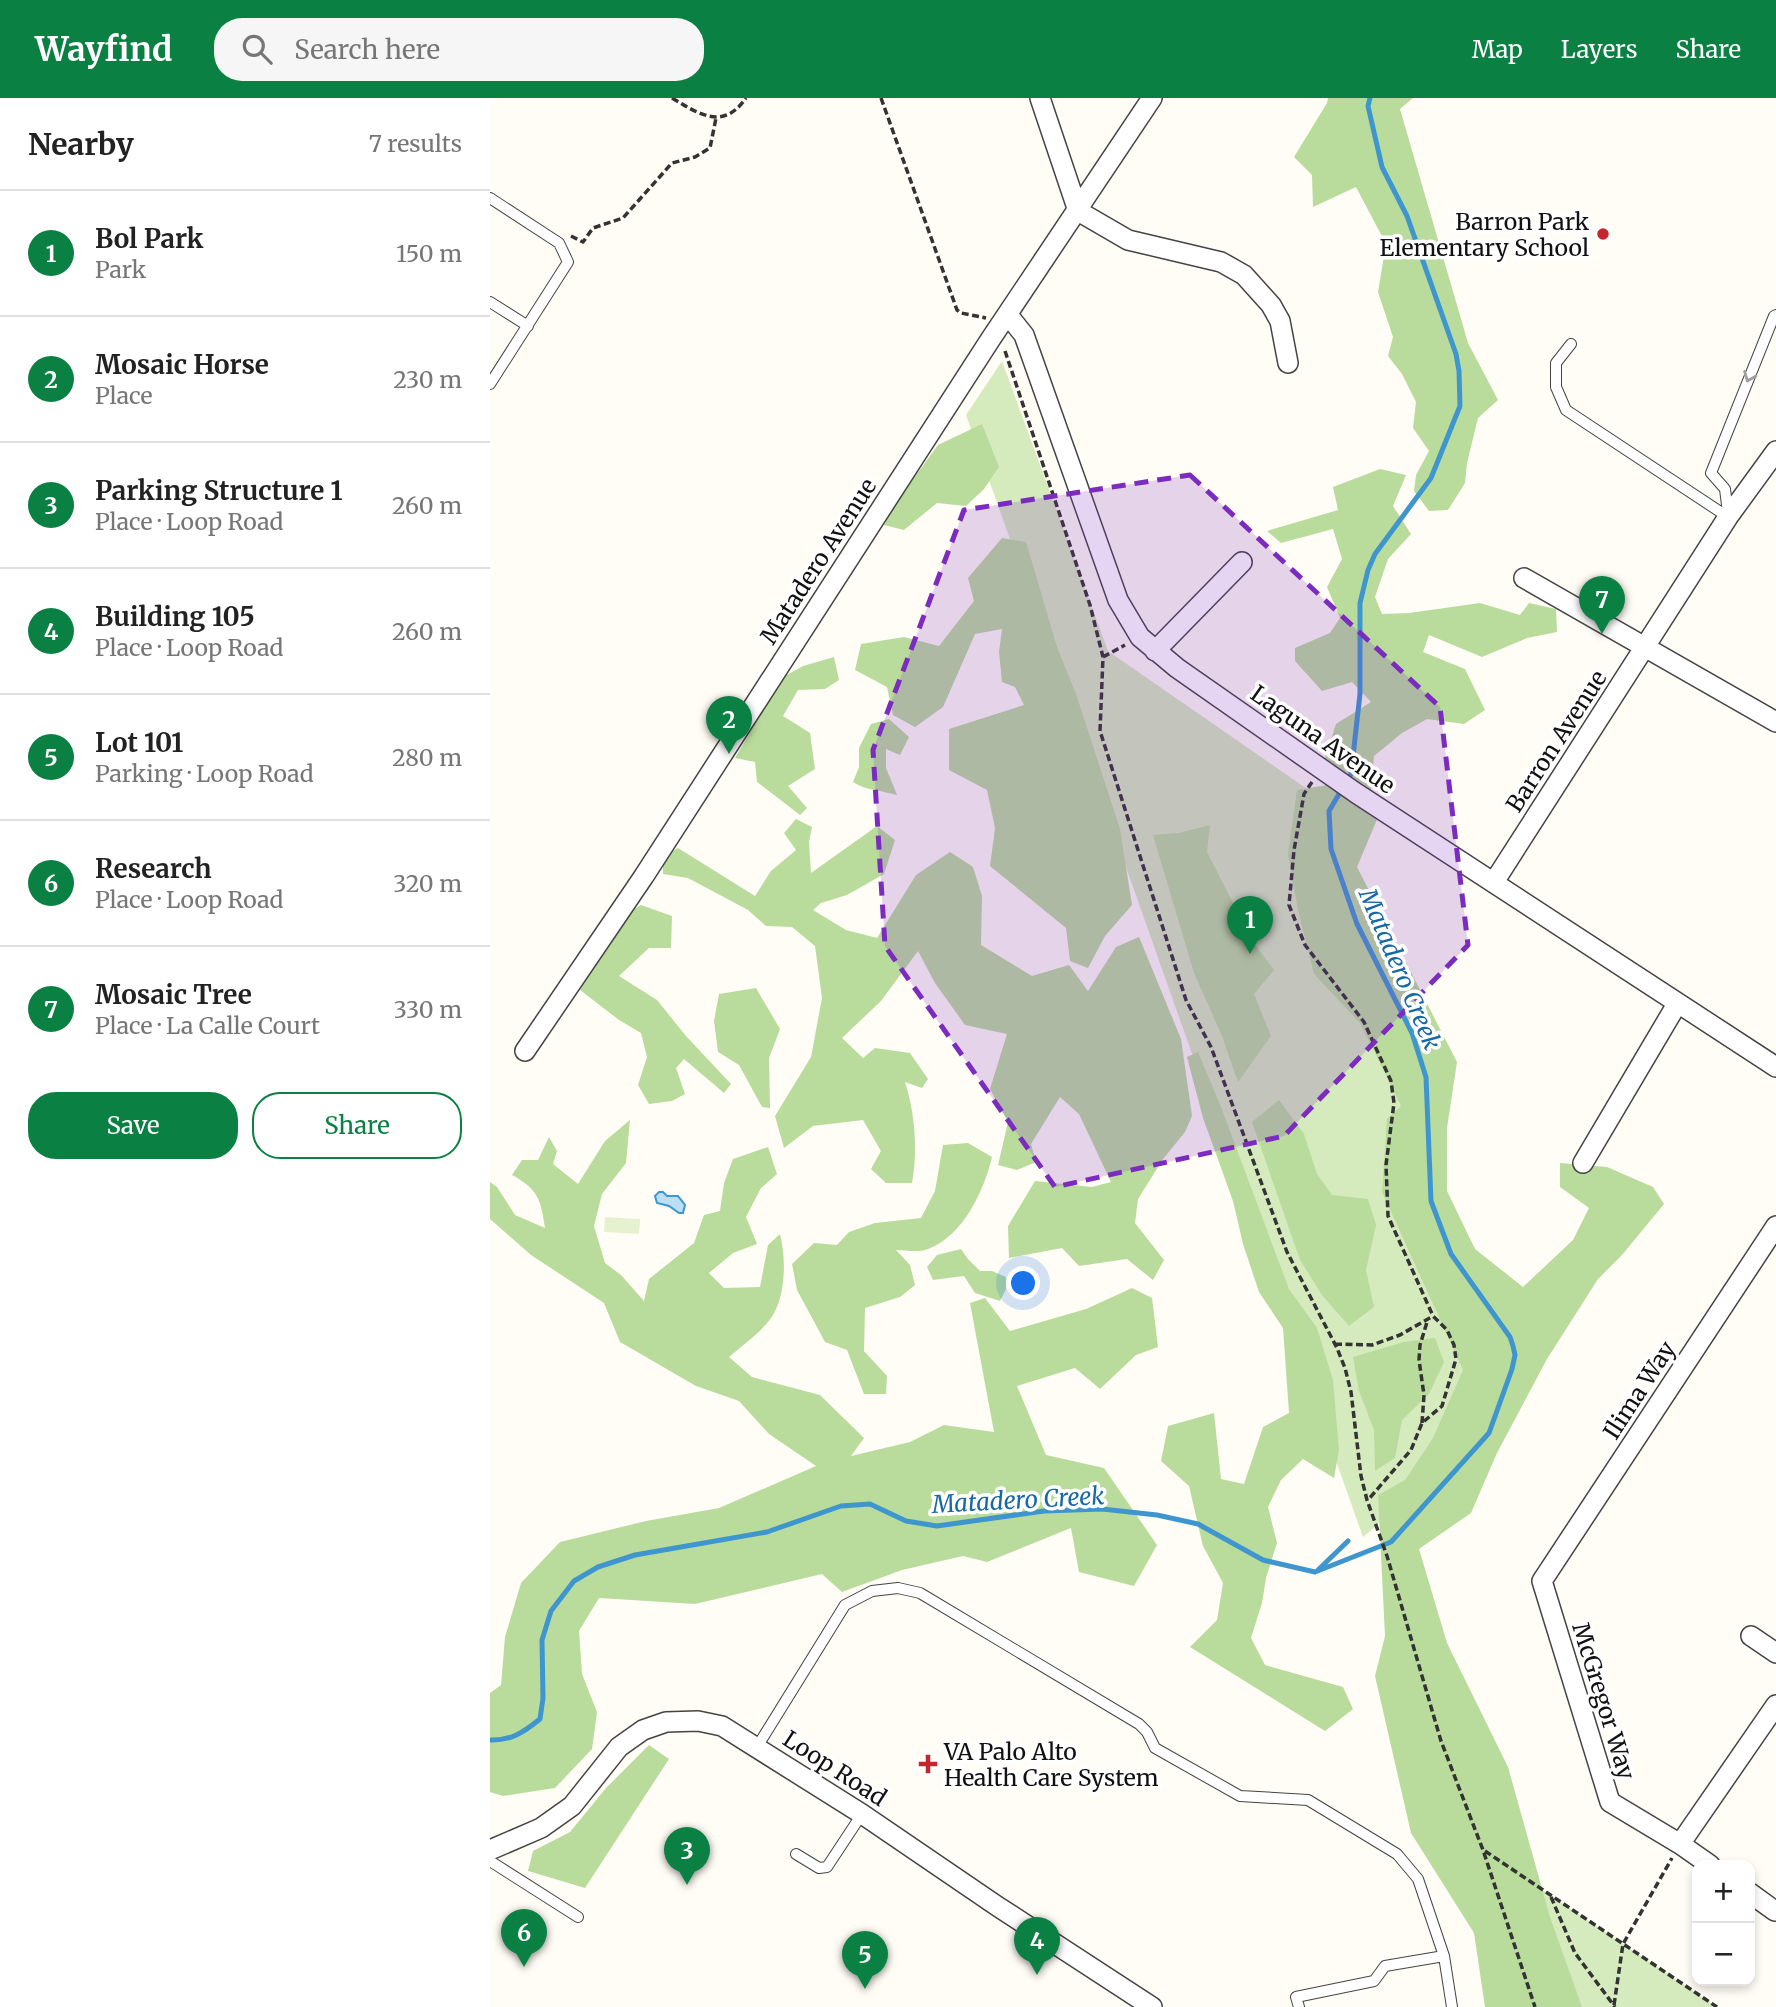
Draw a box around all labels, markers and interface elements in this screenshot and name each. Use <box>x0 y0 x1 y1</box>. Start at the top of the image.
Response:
search box <box>214 18 704 81</box>
text: Wayfind <box>35 29 172 70</box>
icon: search <box>238 30 276 68</box>
text: Search here <box>294 33 440 66</box>
text: Map <box>1472 34 1523 65</box>
text: Layers <box>1561 34 1637 65</box>
text: Share <box>1675 34 1741 65</box>
text: Nearby <box>28 125 134 163</box>
text: 7 results <box>369 129 462 158</box>
place label: Barron Park Elementary School <box>1380 207 1589 262</box>
text: Bol Park <box>95 222 203 255</box>
marker: Barron Park Elementary School <box>1595 226 1611 242</box>
text: 1 <box>46 239 56 268</box>
text: 150 m <box>396 239 462 268</box>
text: Park <box>95 255 146 284</box>
text: Mosaic Horse <box>95 348 269 381</box>
text: 2 <box>44 365 58 394</box>
text: 230 m <box>393 365 462 394</box>
one-way arrow <box>1744 370 1758 382</box>
text: Place <box>95 381 152 410</box>
street label: Matadero Avenue <box>754 473 882 649</box>
text: Parking Structure 1 <box>95 474 343 507</box>
text: 3 <box>44 491 58 520</box>
text: 260 m <box>392 491 462 520</box>
text: Place · Loop Road <box>95 507 283 536</box>
pin: 7 <box>1579 576 1625 634</box>
text: Building 105 <box>95 600 255 633</box>
text: 4 <box>44 617 58 646</box>
text: 260 m <box>392 617 462 646</box>
text: Place · Loop Road <box>95 633 283 662</box>
street label: Barron Avenue <box>1499 665 1613 817</box>
street label: Laguna Avenue <box>1245 679 1401 799</box>
pin: 2 <box>706 696 752 754</box>
text: Lot 101 <box>95 726 183 759</box>
text: 5 <box>44 743 58 772</box>
text: 280 m <box>392 743 462 772</box>
text: Parking · Loop Road <box>95 759 314 788</box>
text: Research <box>95 852 212 885</box>
text: 6 <box>44 869 58 898</box>
text: 320 m <box>393 869 462 898</box>
water label: Matadero Creek <box>1352 883 1448 1054</box>
text: Place · Loop Road <box>95 885 283 914</box>
pin: 1 <box>1227 896 1273 954</box>
text: Mosaic Tree <box>95 978 252 1011</box>
text: 7 <box>44 995 58 1024</box>
text: 330 m <box>394 995 462 1024</box>
text: Place · La Calle Court <box>95 1011 320 1040</box>
button: Save <box>28 1092 238 1159</box>
button: Share <box>252 1092 462 1159</box>
your location <box>1006 1266 1040 1300</box>
street label: Ilima Way <box>1597 1335 1682 1444</box>
water label: Matadero Creek <box>930 1480 1105 1520</box>
street label: McGregor Way <box>1566 1619 1642 1784</box>
street label: Loop Road <box>778 1724 892 1812</box>
place label: VA Palo Alto Health Care System <box>943 1737 1159 1792</box>
marker: VA Palo Alto Health Care System <box>918 1754 938 1774</box>
pin: 3 <box>664 1827 710 1885</box>
map controls <box>1692 1860 1755 1986</box>
button: + <box>1692 1860 1755 1923</box>
pin: 6 <box>501 1909 547 1967</box>
pin: 4 <box>1014 1917 1060 1975</box>
button: − <box>1692 1923 1755 1986</box>
pin: 5 <box>842 1931 888 1989</box>

